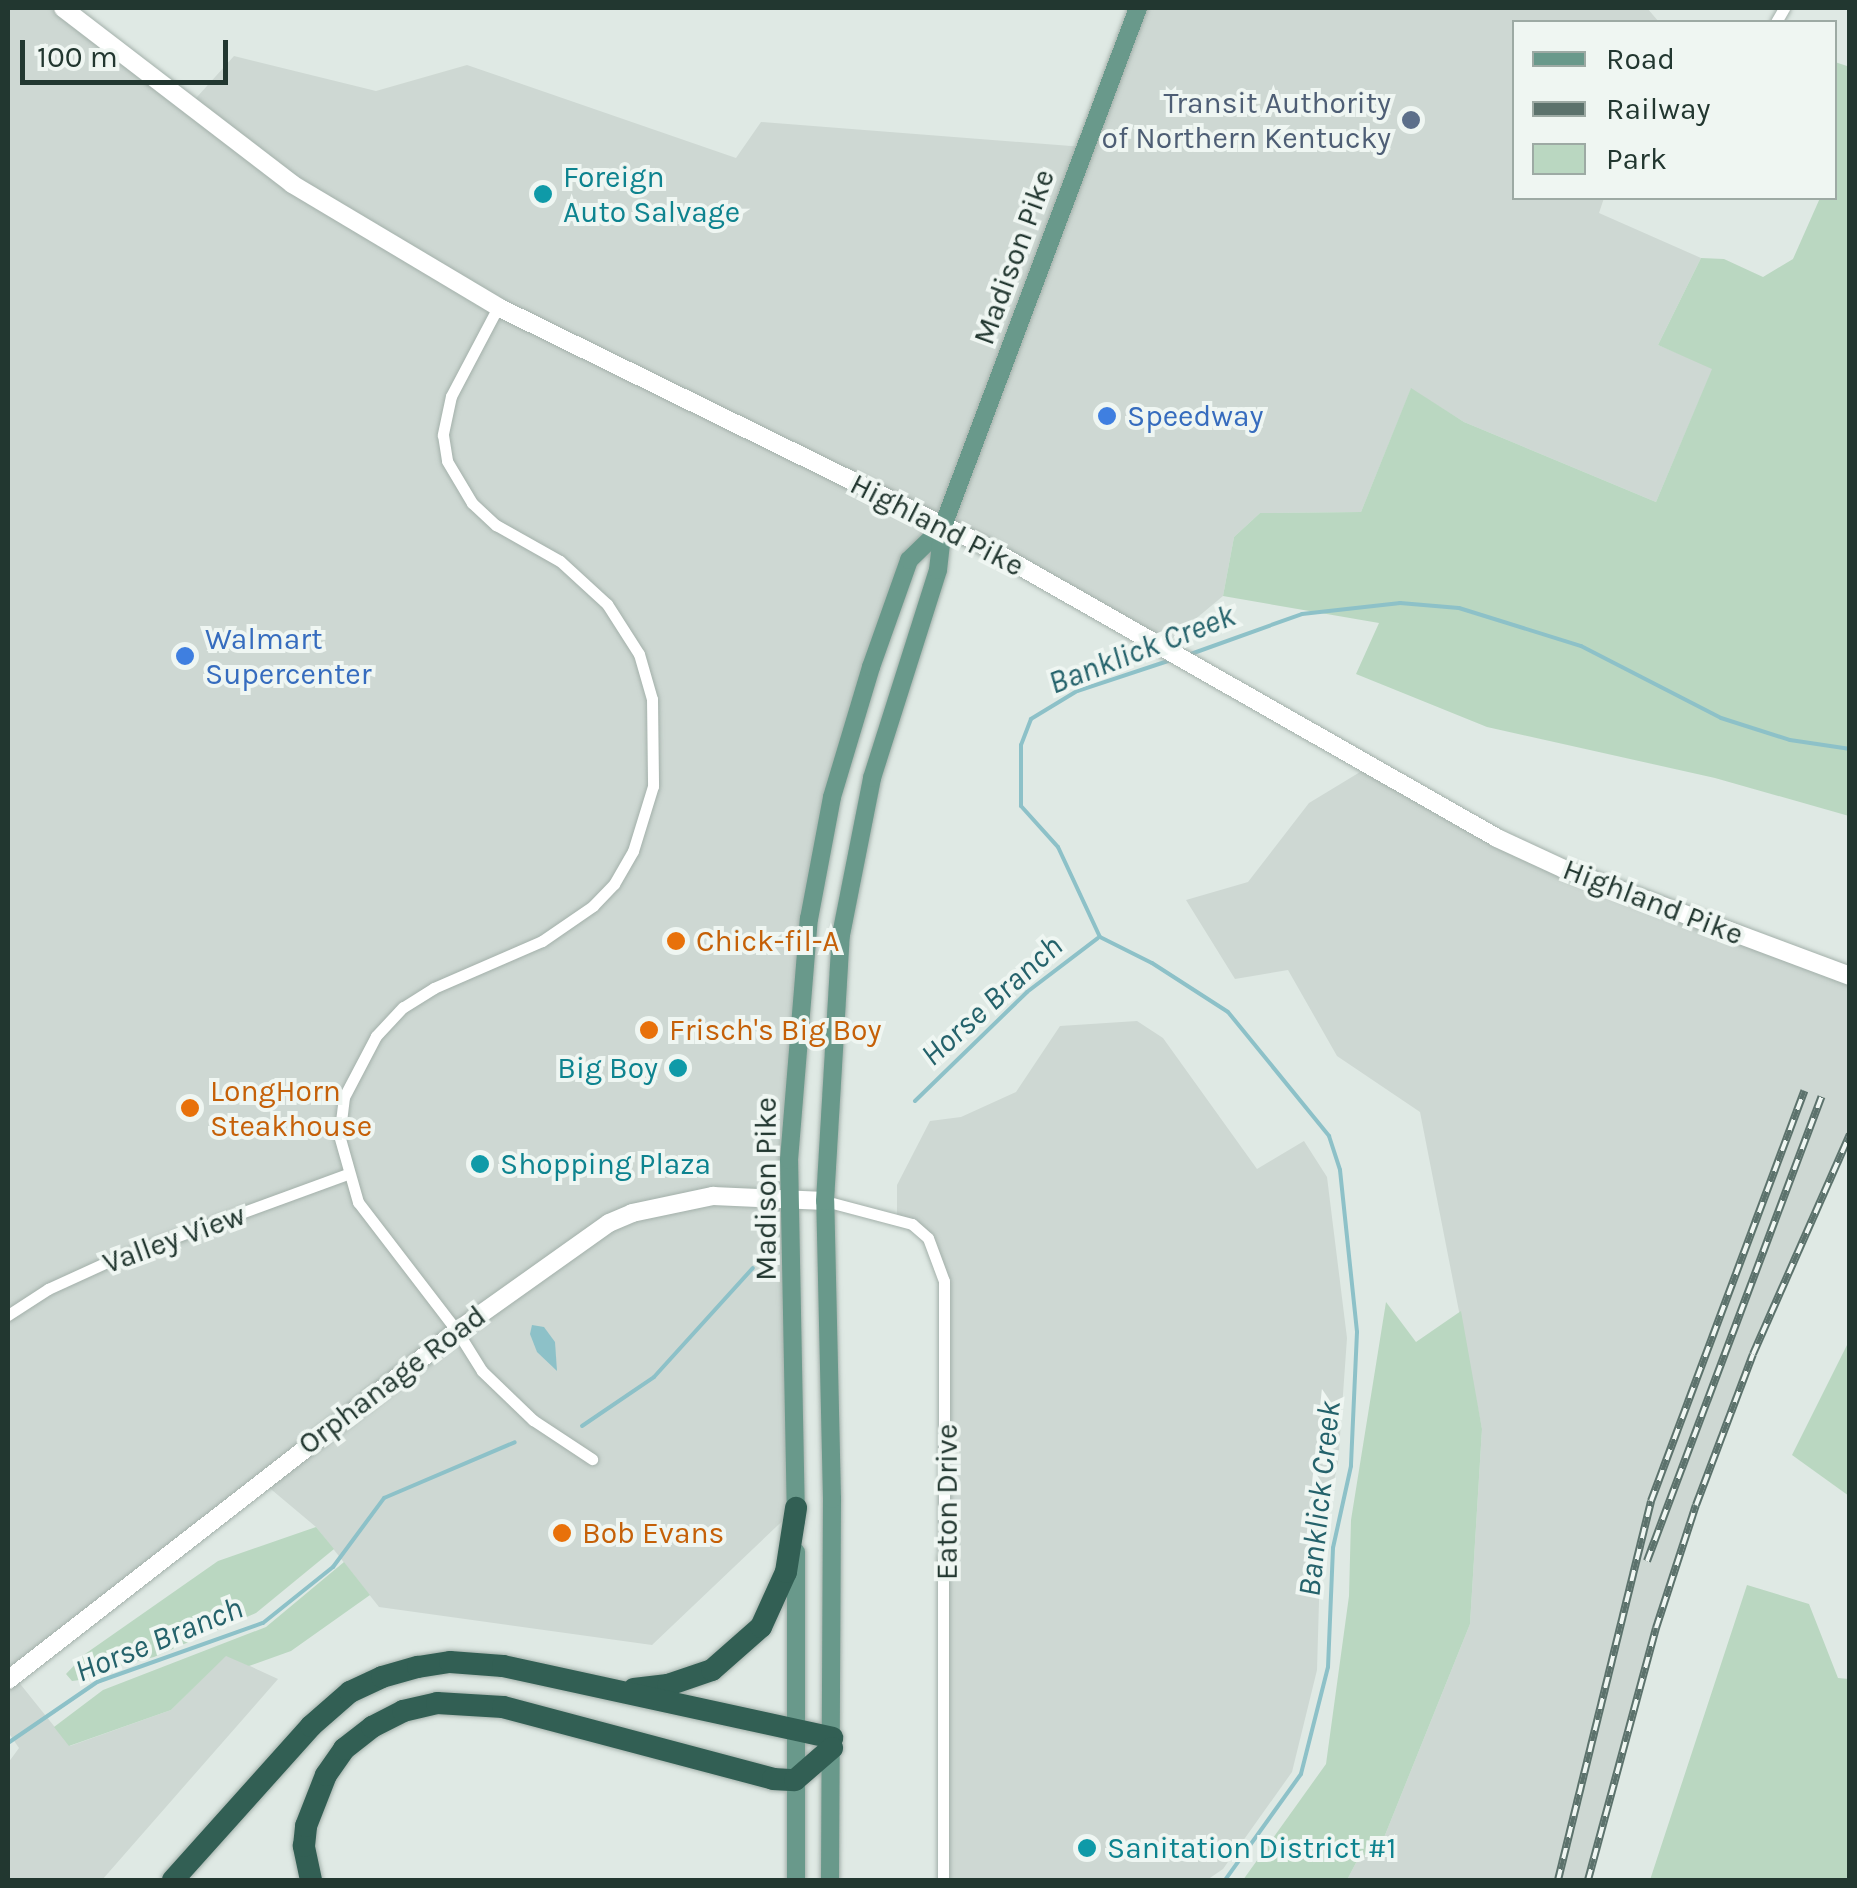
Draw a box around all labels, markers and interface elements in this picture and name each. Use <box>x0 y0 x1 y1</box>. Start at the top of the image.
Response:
scale bar <box>25 20 232 82</box>
legend <box>1512 20 1837 200</box>
text: 100 m <box>37 39 118 75</box>
text: Road <box>1606 41 1675 77</box>
place label: Transit Authority of Northern Kentucky <box>1102 85 1391 156</box>
text: Railway <box>1606 91 1710 127</box>
marker: Transit Authority of Northern Kentucky <box>1400 109 1422 131</box>
text: Park <box>1606 141 1667 177</box>
place label: Foreign Auto Salvage <box>563 159 740 230</box>
street label: Madison Pike <box>966 164 1062 350</box>
marker: Foreign Auto Salvage <box>532 183 554 205</box>
place label: Speedway <box>1127 398 1263 434</box>
marker: Speedway <box>1096 405 1118 427</box>
street label: Highland Pike <box>844 466 1030 584</box>
water label: Banklick Creek <box>1043 597 1241 703</box>
place label: Walmart Supercenter <box>205 621 372 692</box>
marker: Walmart Supercenter <box>174 645 196 667</box>
street label: Highland Pike <box>1558 851 1748 953</box>
place label: Chick-fil-A <box>696 923 840 959</box>
water label: Horse Branch <box>913 927 1071 1075</box>
marker: Chick-fil-A <box>665 930 687 952</box>
place label: Frisch's Big Boy <box>669 1012 881 1048</box>
marker: Frisch's Big Boy <box>638 1019 660 1041</box>
place label: Big Boy <box>557 1050 658 1086</box>
marker: Big Boy <box>667 1057 689 1079</box>
place label: LongHorn Steakhouse <box>210 1073 372 1144</box>
marker: LongHorn Steakhouse <box>179 1097 201 1119</box>
street label: Madison Pike <box>748 1097 784 1281</box>
place label: Shopping Plaza <box>500 1146 711 1182</box>
marker: Shopping Plaza <box>469 1153 491 1175</box>
street label: Valley View <box>98 1197 250 1281</box>
street label: Orphanage Road <box>291 1298 493 1462</box>
water label: Banklick Creek <box>1291 1399 1349 1599</box>
street label: Eaton Drive <box>929 1424 965 1580</box>
place label: Bob Evans <box>582 1515 724 1551</box>
marker: Bob Evans <box>551 1522 573 1544</box>
water label: Horse Branch <box>70 1589 248 1691</box>
place label: Sanitation District #1 <box>1107 1830 1396 1866</box>
marker: Sanitation District #1 <box>1076 1837 1098 1859</box>

